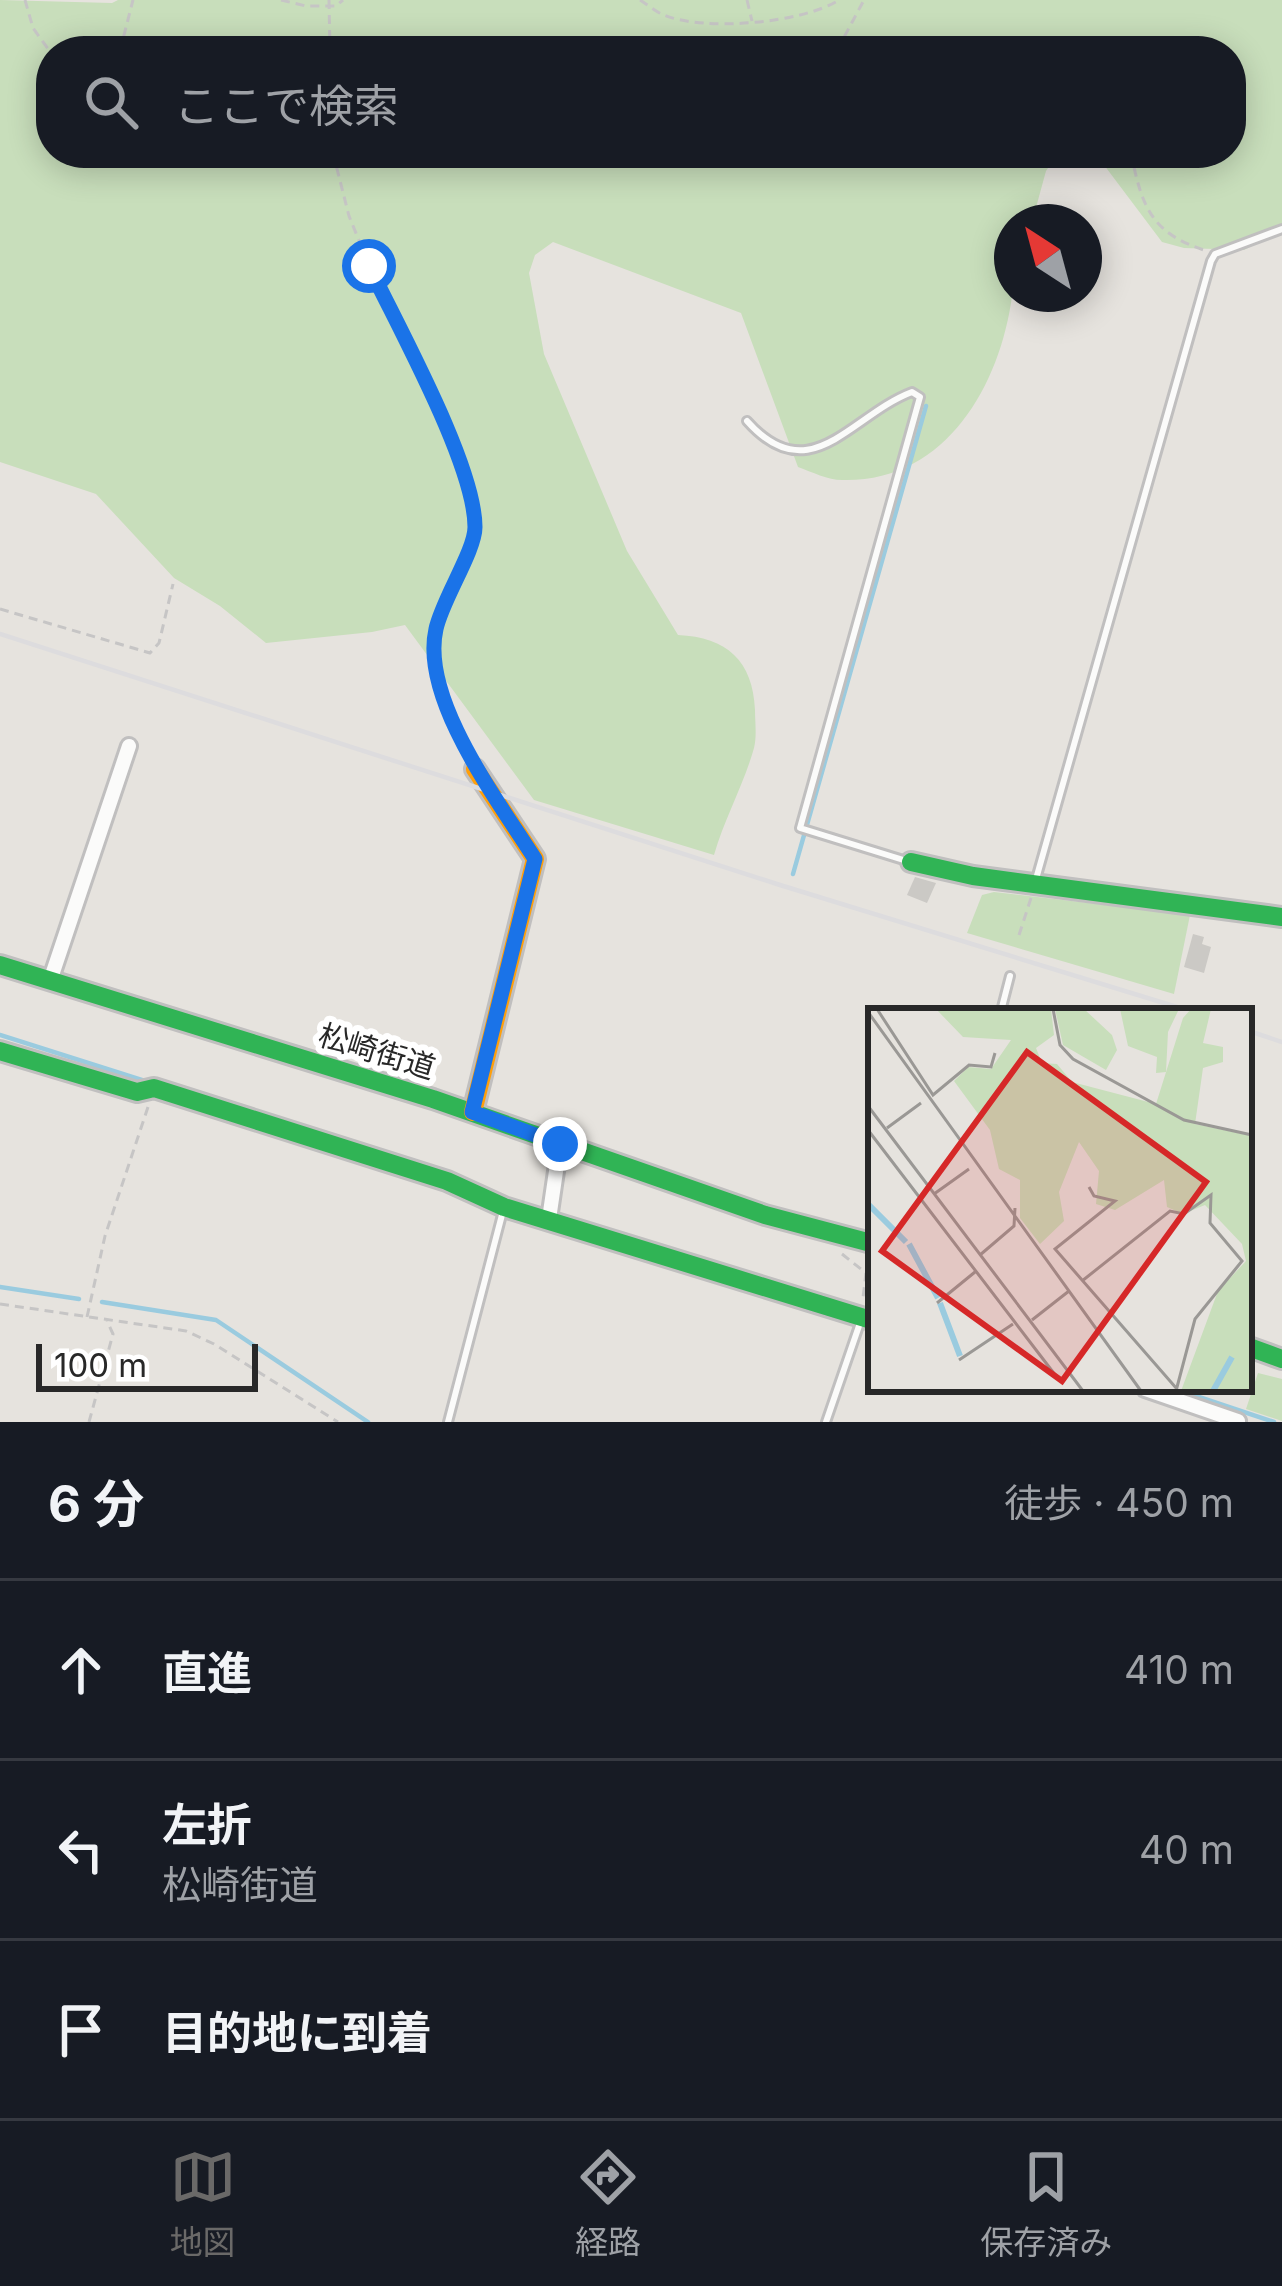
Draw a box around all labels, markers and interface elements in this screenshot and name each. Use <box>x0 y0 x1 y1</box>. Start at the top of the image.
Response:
search box <box>36 36 1246 168</box>
icon: search <box>78 69 144 135</box>
text: ここで検索 <box>174 78 399 133</box>
north arrow <box>994 204 1102 312</box>
route start <box>342 239 396 293</box>
inset map <box>868 1008 1252 1392</box>
street label: 松崎街道 <box>314 1016 440 1086</box>
route end <box>533 1117 587 1171</box>
scale bar <box>36 1338 258 1391</box>
text: 100 m <box>54 1345 147 1385</box>
text: 6 分 <box>48 1473 144 1534</box>
text: 徒歩 · 450 m <box>1004 1479 1234 1526</box>
icon: ahead <box>48 1637 114 1703</box>
text: 直進 <box>162 1645 252 1700</box>
text: 410 m <box>1124 1646 1234 1693</box>
text: 左折 <box>162 1797 252 1852</box>
icon: left <box>48 1817 114 1883</box>
text: 40 m <box>1139 1826 1234 1873</box>
text: 松崎街道 <box>162 1861 318 1908</box>
icon: arrive <box>48 1997 114 2063</box>
text: 目的地に到着 <box>162 2005 432 2060</box>
tab: 地図 <box>170 2144 236 2264</box>
tab: 経路 <box>575 2144 641 2264</box>
tab: 保存済み <box>980 2144 1112 2264</box>

